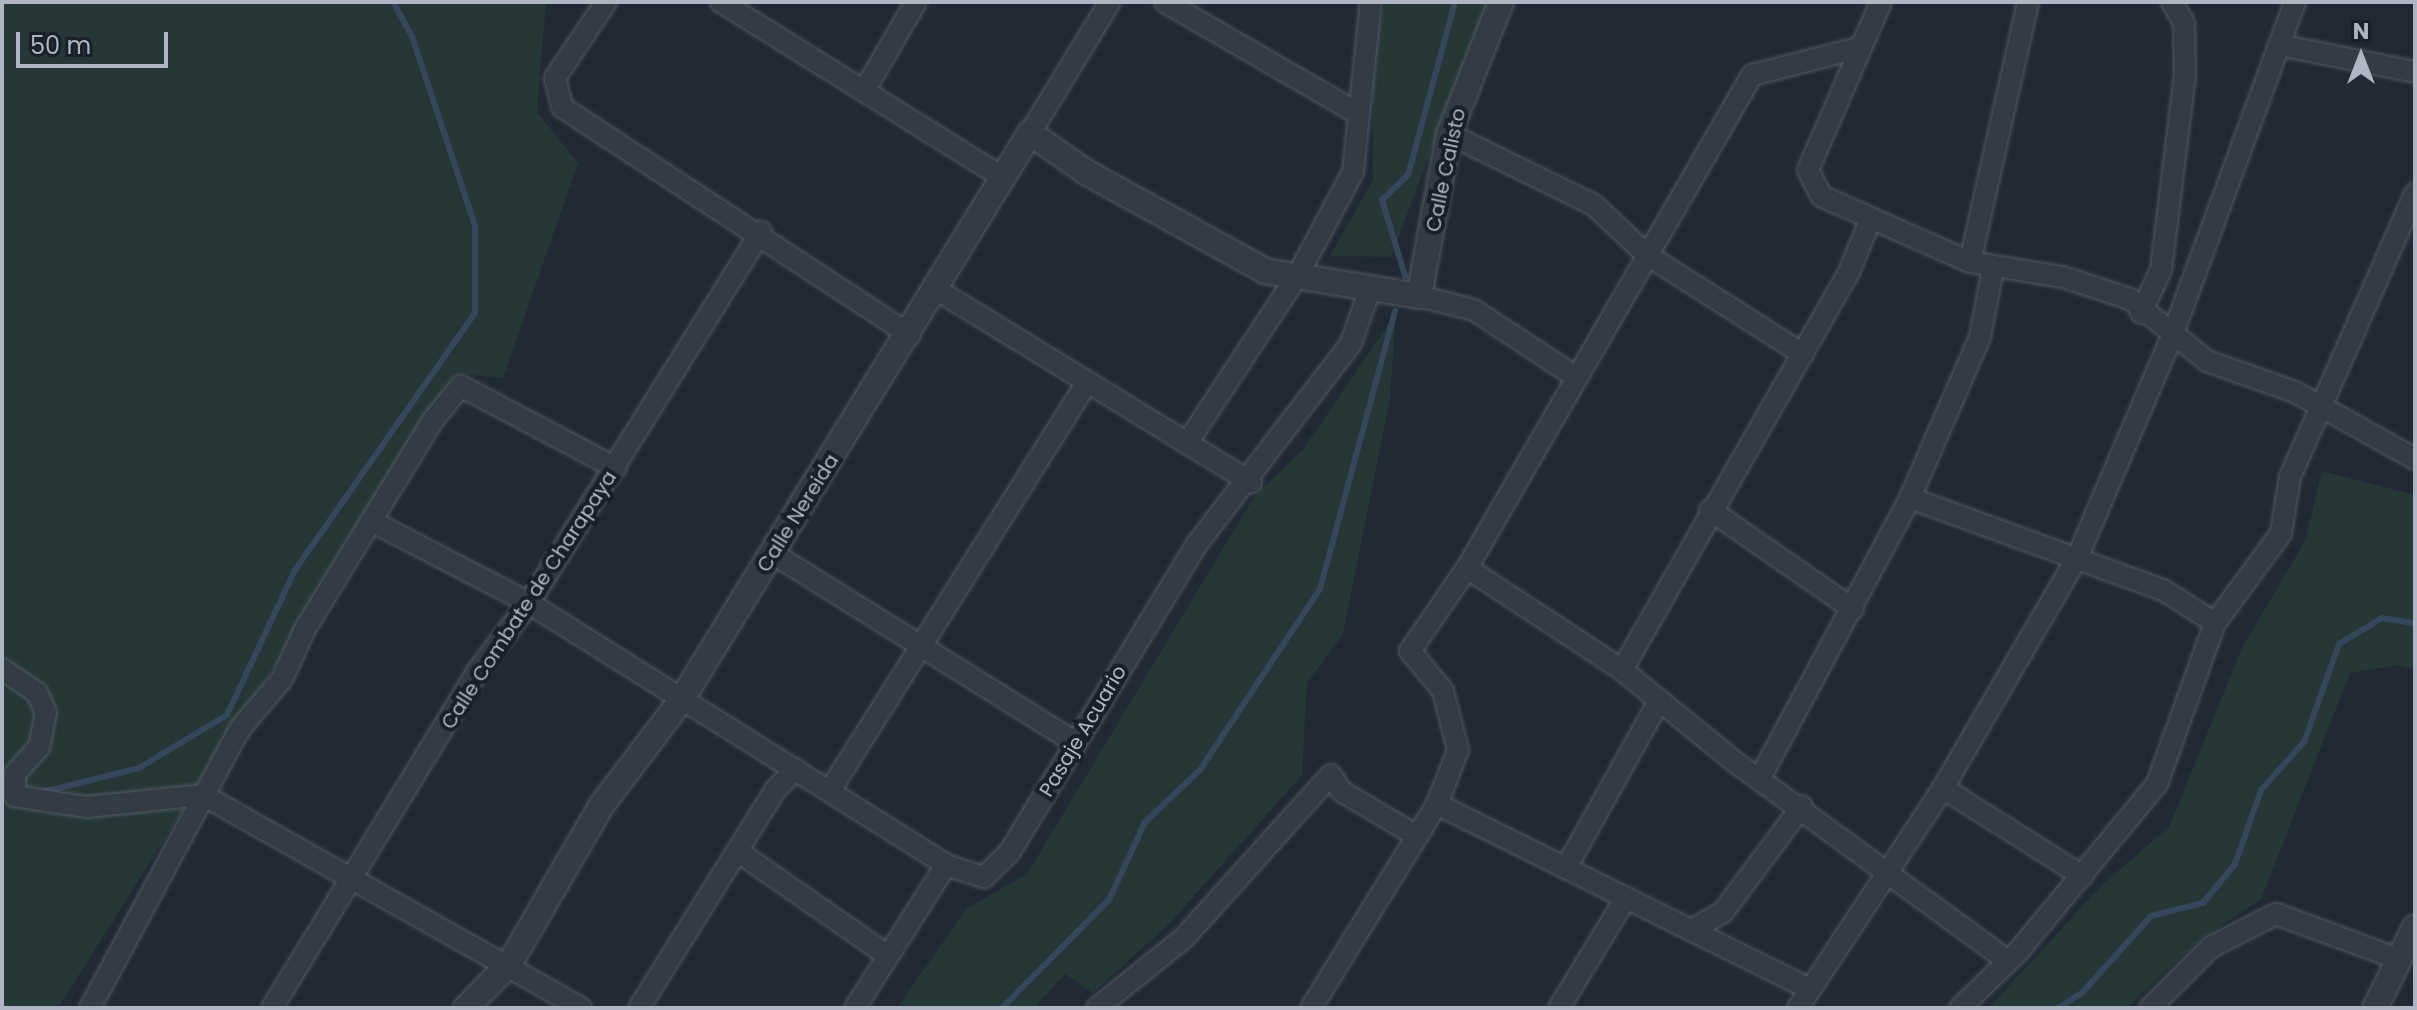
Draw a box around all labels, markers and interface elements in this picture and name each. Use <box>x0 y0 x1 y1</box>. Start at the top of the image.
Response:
scale bar <box>20 16 172 66</box>
north arrow <box>2321 16 2401 96</box>
text: N <box>2353 16 2369 47</box>
text: 50 m <box>30 29 91 62</box>
street label: Calle Calisto <box>1421 106 1471 234</box>
street label: Calle Nereida <box>752 449 844 577</box>
street label: Calle Combate de Charapaya <box>436 466 622 734</box>
street label: Pasaje Acuario <box>1034 661 1132 801</box>

